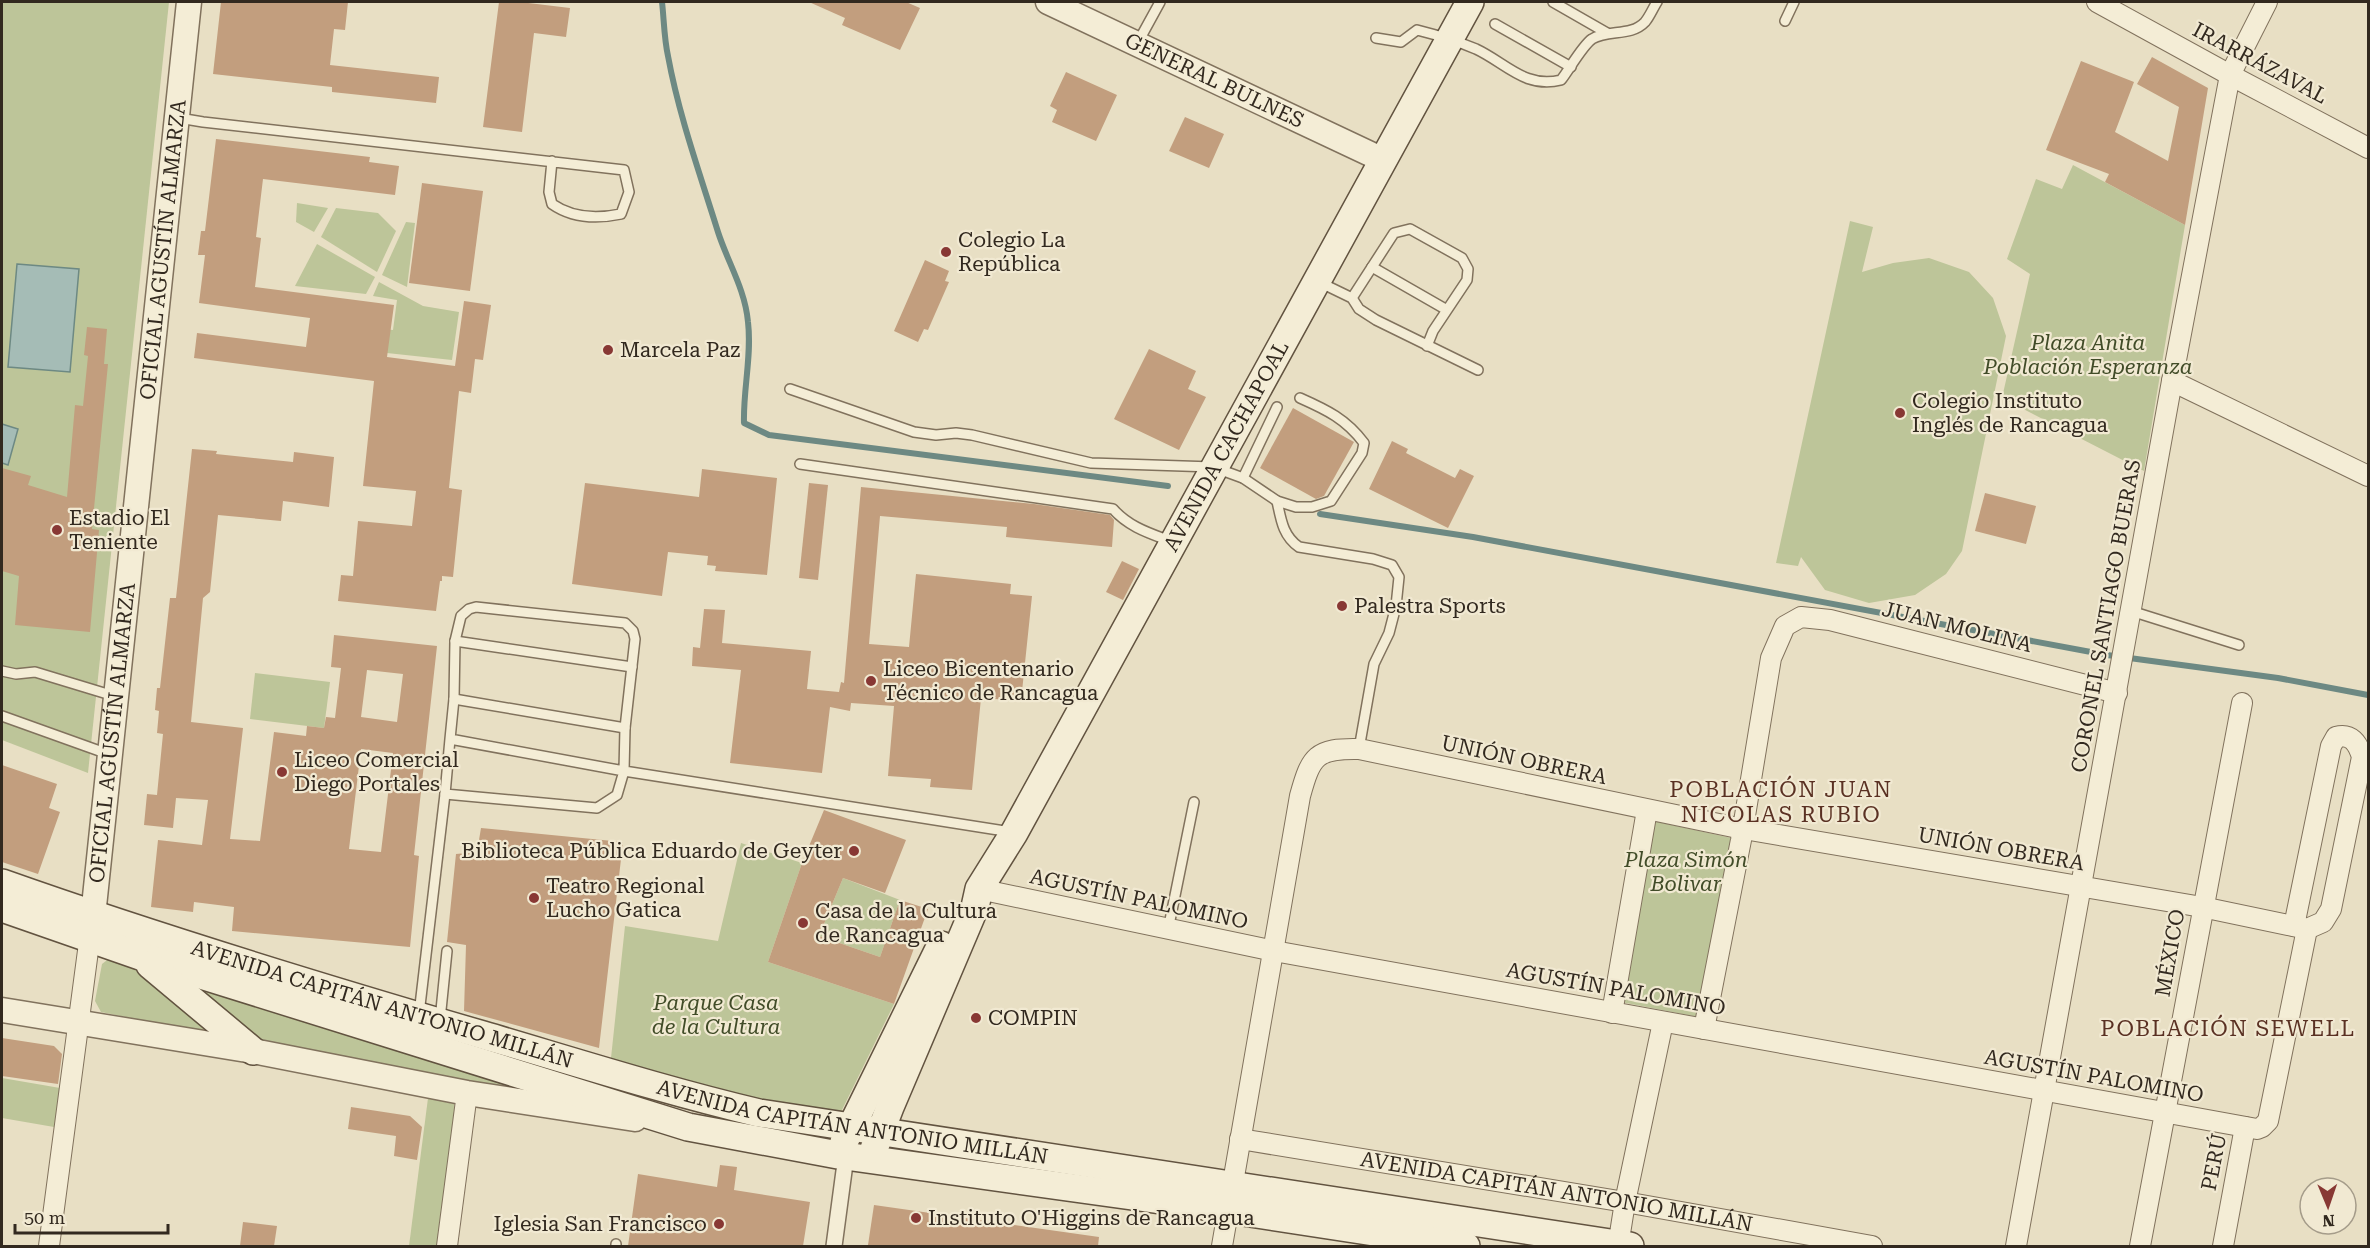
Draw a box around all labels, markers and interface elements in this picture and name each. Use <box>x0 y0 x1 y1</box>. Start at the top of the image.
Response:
street label: IRARRÁZAVAL <box>2189 17 2332 109</box>
street label: GENERAL BULNES <box>1121 28 1308 133</box>
street label: OFICIAL AGUSTÍN ALMARZA <box>135 98 191 401</box>
place label: Colegio La República <box>958 228 1066 276</box>
marker: Colegio La República <box>939 245 953 259</box>
park label: Plaza Anita Población Esperanza <box>1983 331 2192 379</box>
street label: AVENIDA CACHAPOAL <box>1159 337 1294 556</box>
place label: Marcela Paz <box>620 338 740 362</box>
marker: Marcela Paz <box>601 343 615 357</box>
place label: Colegio Instituto Inglés de Rancagua <box>1912 389 2108 437</box>
marker: Colegio Instituto Inglés de Rancagua <box>1893 406 1907 420</box>
street label: CORONEL SANTIAGO BUERAS <box>2067 458 2145 774</box>
place label: Estadio El Teniente <box>69 506 170 554</box>
marker: Estadio El Teniente <box>50 523 64 537</box>
street label: OFICIAL AGUSTÍN ALMARZA <box>85 581 140 884</box>
place label: Palestra Sports <box>1354 594 1506 618</box>
street label: JUAN MOLINA <box>1880 597 2035 657</box>
marker: Palestra Sports <box>1335 599 1349 613</box>
place label: Liceo Bicentenario Técnico de Rancagua <box>883 657 1099 705</box>
marker: Liceo Bicentenario Técnico de Rancagua <box>864 674 878 688</box>
street label: UNIÓN OBRERA <box>1439 730 1610 789</box>
place label: Liceo Comercial Diego Portales <box>294 748 459 796</box>
marker: Liceo Comercial Diego Portales <box>275 765 289 779</box>
district label: POBLACIÓN JUAN NICOLAS RUBIO <box>1669 775 1893 827</box>
street label: UNIÓN OBRERA <box>1916 822 2087 876</box>
place label: Biblioteca Pública Eduardo de Geyter <box>461 839 842 863</box>
marker: Biblioteca Pública Eduardo de Geyter <box>847 844 861 858</box>
park label: Plaza Simón Bolivar <box>1623 848 1748 896</box>
street label: AGUSTÍN PALOMINO <box>1028 863 1250 934</box>
place label: Teatro Regional Lucho Gatica <box>546 874 705 922</box>
marker: Teatro Regional Lucho Gatica <box>527 891 541 905</box>
place label: Casa de la Cultura de Rancagua <box>815 899 998 947</box>
street label: MÉXICO <box>2150 907 2190 999</box>
marker: Casa de la Cultura de Rancagua <box>796 916 810 930</box>
street label: AVENIDA CAPITÁN ANTONIO MILLÁN <box>188 935 576 1073</box>
street label: AGUSTÍN PALOMINO <box>1504 957 1728 1020</box>
park label: Parque Casa de la Cultura <box>652 991 780 1039</box>
place label: COMPIN <box>988 1006 1078 1030</box>
marker: COMPIN <box>969 1011 983 1025</box>
district label: POBLACIÓN SEWELL <box>2100 1014 2356 1041</box>
street label: AGUSTÍN PALOMINO <box>1982 1044 2206 1107</box>
street label: AVENIDA CAPITÁN ANTONIO MILLÁN <box>654 1075 1050 1169</box>
street label: PERÚ <box>2196 1131 2231 1193</box>
street label: AVENIDA CAPITÁN ANTONIO MILLÁN <box>1359 1147 1755 1237</box>
north arrow <box>2298 1176 2358 1236</box>
scale bar <box>15 1197 168 1235</box>
place label: Instituto O'Higgins de Rancagua <box>928 1206 1255 1230</box>
text: 50 m <box>24 1207 65 1228</box>
marker: Instituto O'Higgins de Rancagua <box>909 1211 923 1225</box>
text: N <box>2322 1211 2335 1230</box>
place label: Iglesia San Francisco <box>494 1212 707 1236</box>
marker: Iglesia San Francisco <box>712 1217 726 1231</box>

